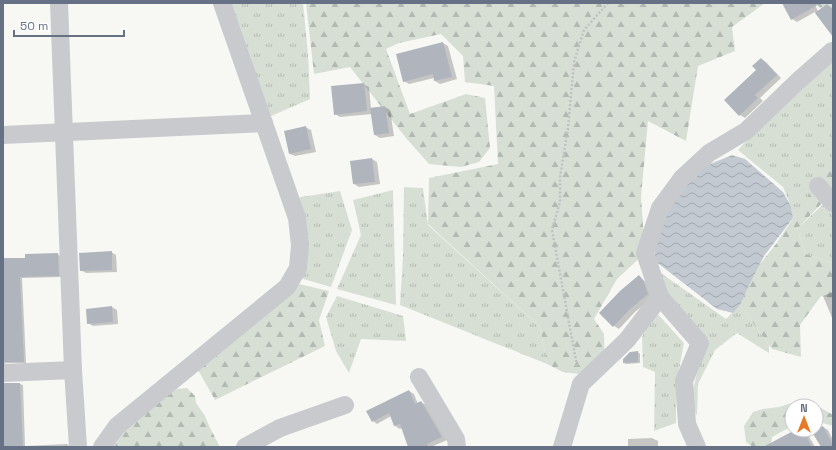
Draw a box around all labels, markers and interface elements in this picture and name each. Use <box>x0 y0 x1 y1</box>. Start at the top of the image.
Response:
scale bar <box>14 12 124 38</box>
text: 50 m <box>20 18 48 34</box>
north arrow <box>784 398 824 438</box>
text: N <box>800 401 808 415</box>

